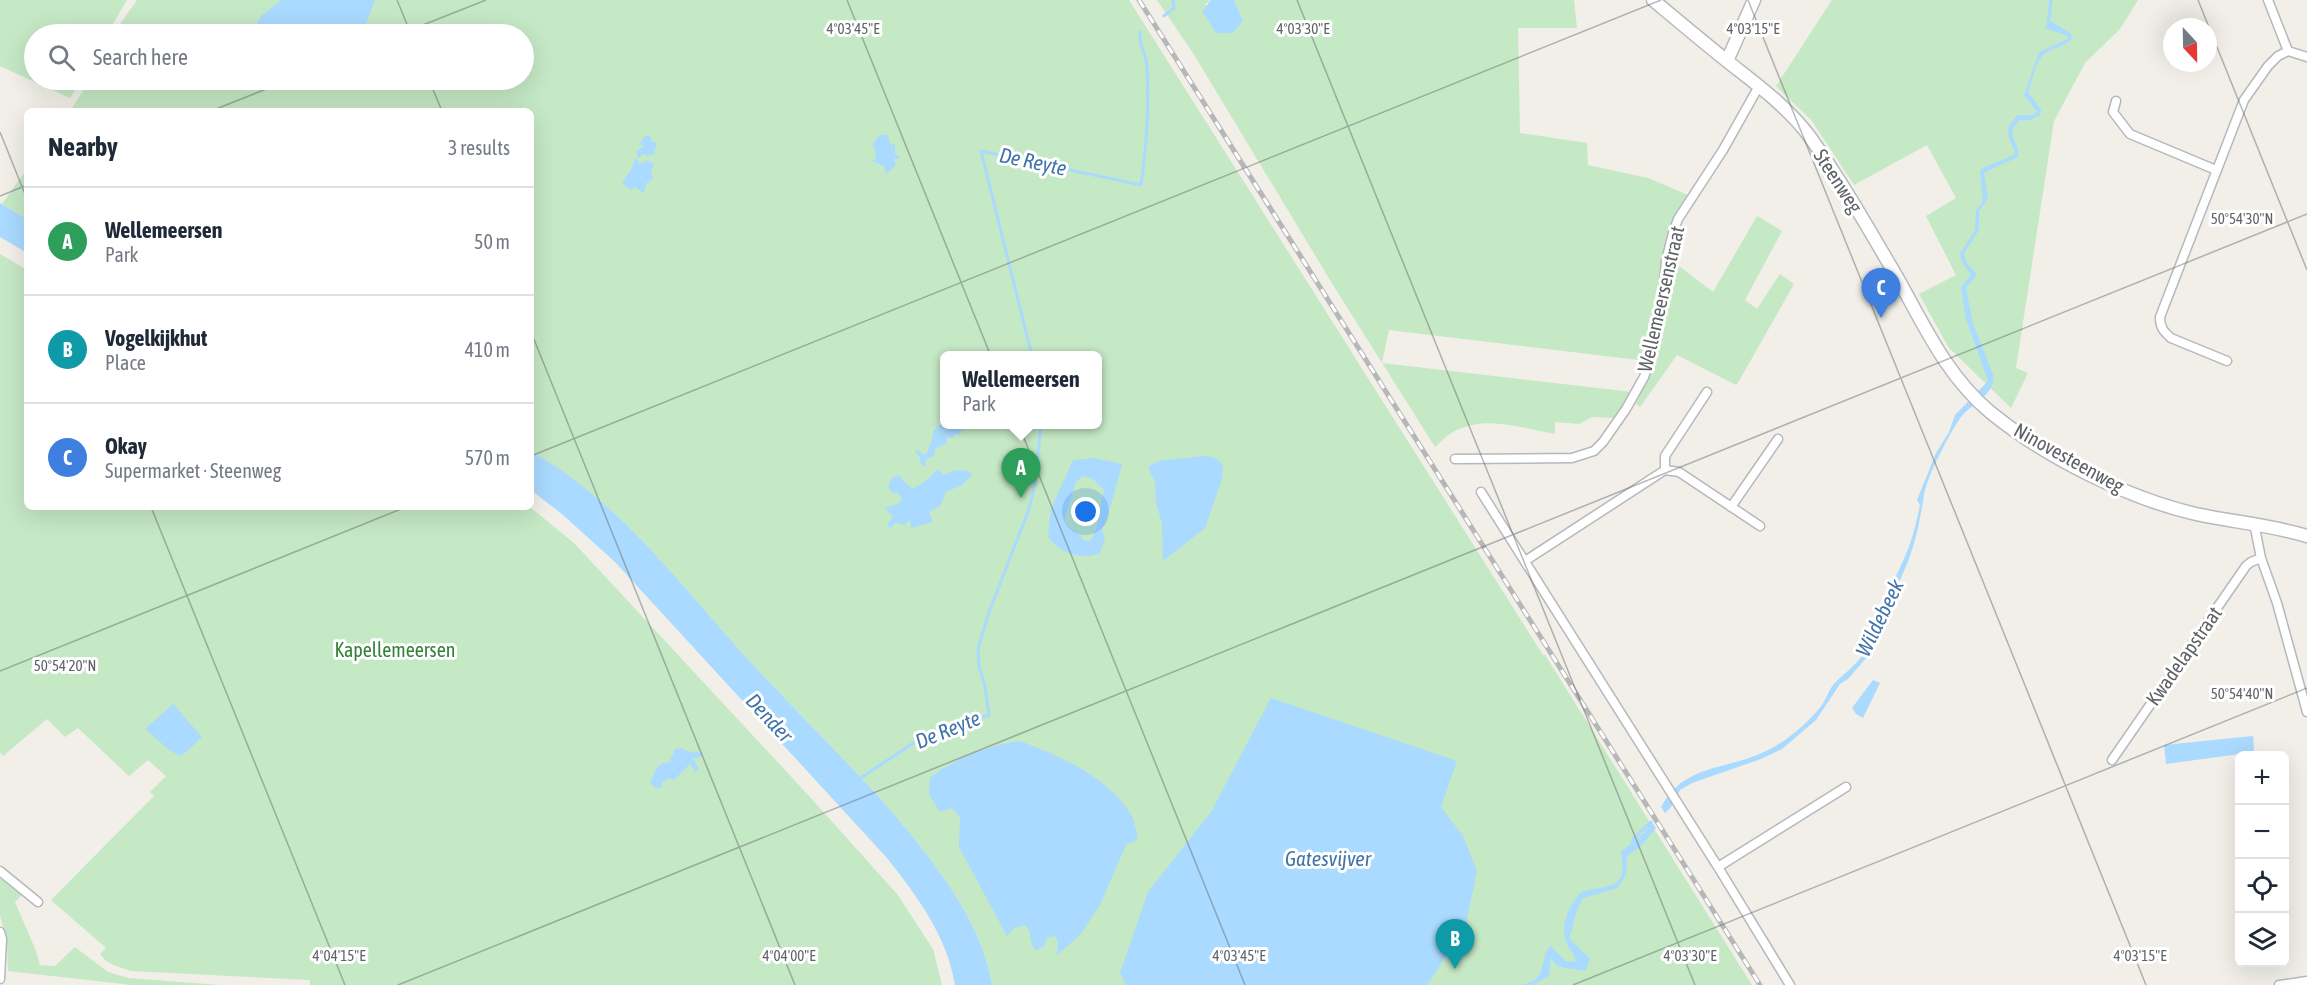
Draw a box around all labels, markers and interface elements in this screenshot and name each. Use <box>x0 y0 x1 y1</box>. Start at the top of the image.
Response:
north arrow <box>2163 18 2217 72</box>
text: 4°03'45"E <box>826 20 880 37</box>
text: 4°03'30"E <box>1276 20 1330 37</box>
text: 4°03'15"E <box>1726 20 1780 37</box>
search box <box>24 24 534 90</box>
icon: search <box>45 41 78 74</box>
text: Search here <box>93 44 188 70</box>
text: Nearby <box>48 132 118 162</box>
text: 3 results <box>448 136 510 159</box>
water label: De Reyte <box>997 142 1069 180</box>
street label: Steenweg <box>1809 145 1868 217</box>
text: 50°54'30"N <box>2211 210 2273 227</box>
text: Wellemeersen <box>105 217 222 243</box>
street label: Wellemeersenstraat <box>1633 223 1689 374</box>
text: A <box>63 230 72 253</box>
text: 50 m <box>474 230 510 253</box>
text: Park <box>105 243 138 266</box>
pin: C <box>1862 268 1900 318</box>
text: Vogelkijkhut <box>105 325 207 351</box>
text: B <box>63 338 72 361</box>
text: 410 m <box>465 338 510 361</box>
text: Place <box>105 351 146 374</box>
popup <box>940 351 1102 429</box>
text: Wellemeersen <box>962 366 1080 392</box>
text: Park <box>962 392 996 415</box>
street label: Ninovesteenweg <box>2010 418 2129 497</box>
text: Okay <box>105 433 147 459</box>
text: C <box>63 446 72 469</box>
text: 570 m <box>465 446 510 469</box>
pin: A <box>1002 448 1040 498</box>
text: Supermarket · Steenweg <box>105 459 281 482</box>
your location <box>1071 497 1100 526</box>
water label: Wildebeek <box>1850 574 1908 660</box>
street label: Kwadelapstraat <box>2141 602 2226 710</box>
park label: Kapellemeersen <box>335 638 455 661</box>
text: 50°54'20"N <box>34 657 96 674</box>
text: 50°54'40"N <box>2211 685 2273 702</box>
water label: Dender <box>741 688 799 747</box>
water label: De Reyte <box>912 705 984 753</box>
map controls <box>2235 751 2289 967</box>
button: + <box>2235 751 2289 805</box>
button: − <box>2235 805 2289 859</box>
water label: Gatesvijver <box>1285 846 1372 870</box>
button: locate <box>2235 859 2289 913</box>
button: layers <box>2235 913 2289 967</box>
pin: B <box>1436 920 1474 969</box>
text: 4°04'15"E <box>312 947 366 964</box>
text: 4°04'00"E <box>762 947 816 964</box>
text: 4°03'45"E <box>1212 947 1266 964</box>
text: 4°03'30"E <box>1663 947 1717 964</box>
text: 4°03'15"E <box>2113 947 2167 964</box>

